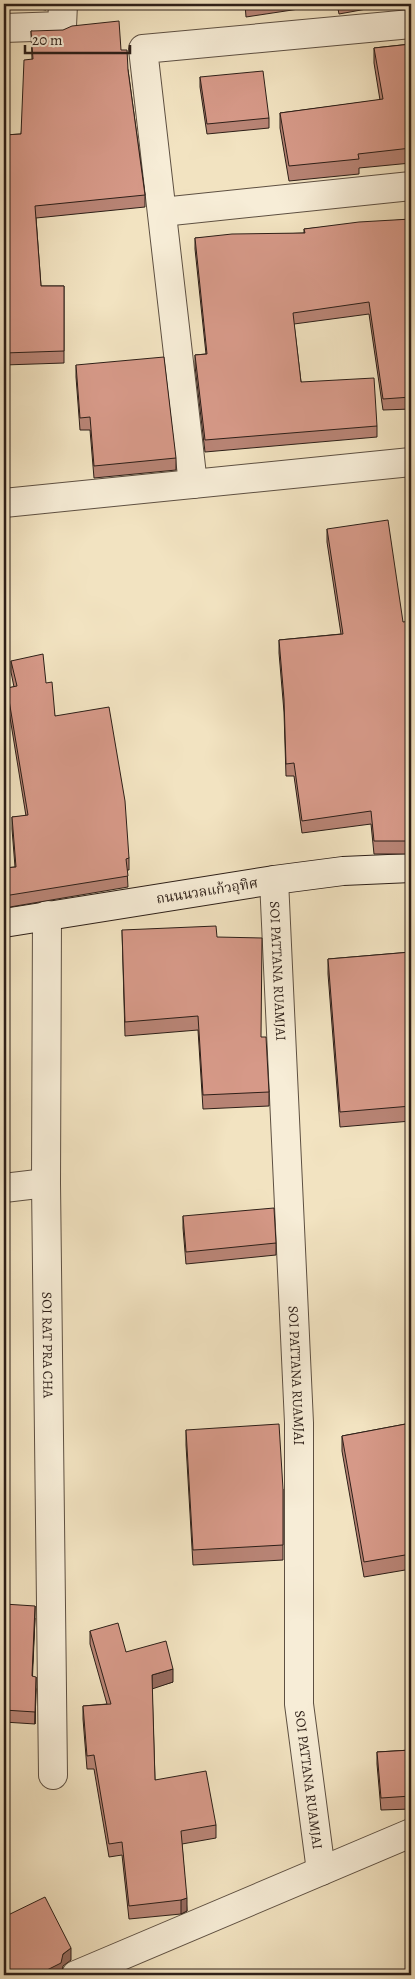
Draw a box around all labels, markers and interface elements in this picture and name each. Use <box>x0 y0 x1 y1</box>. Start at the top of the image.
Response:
scale bar <box>25 22 130 54</box>
text: 20 m <box>32 30 63 50</box>
street label: ถนนนวลแก้วอุทิศ <box>155 874 259 908</box>
street label: SOI PATTANA RUAMJAI <box>265 901 291 1041</box>
street label: SOI RAT PRA CHA <box>38 1292 58 1399</box>
street label: SOI PATTANA RUAMJAI <box>284 1305 309 1445</box>
street label: SOI PATTANA RUAMJAI <box>290 1709 328 1850</box>

